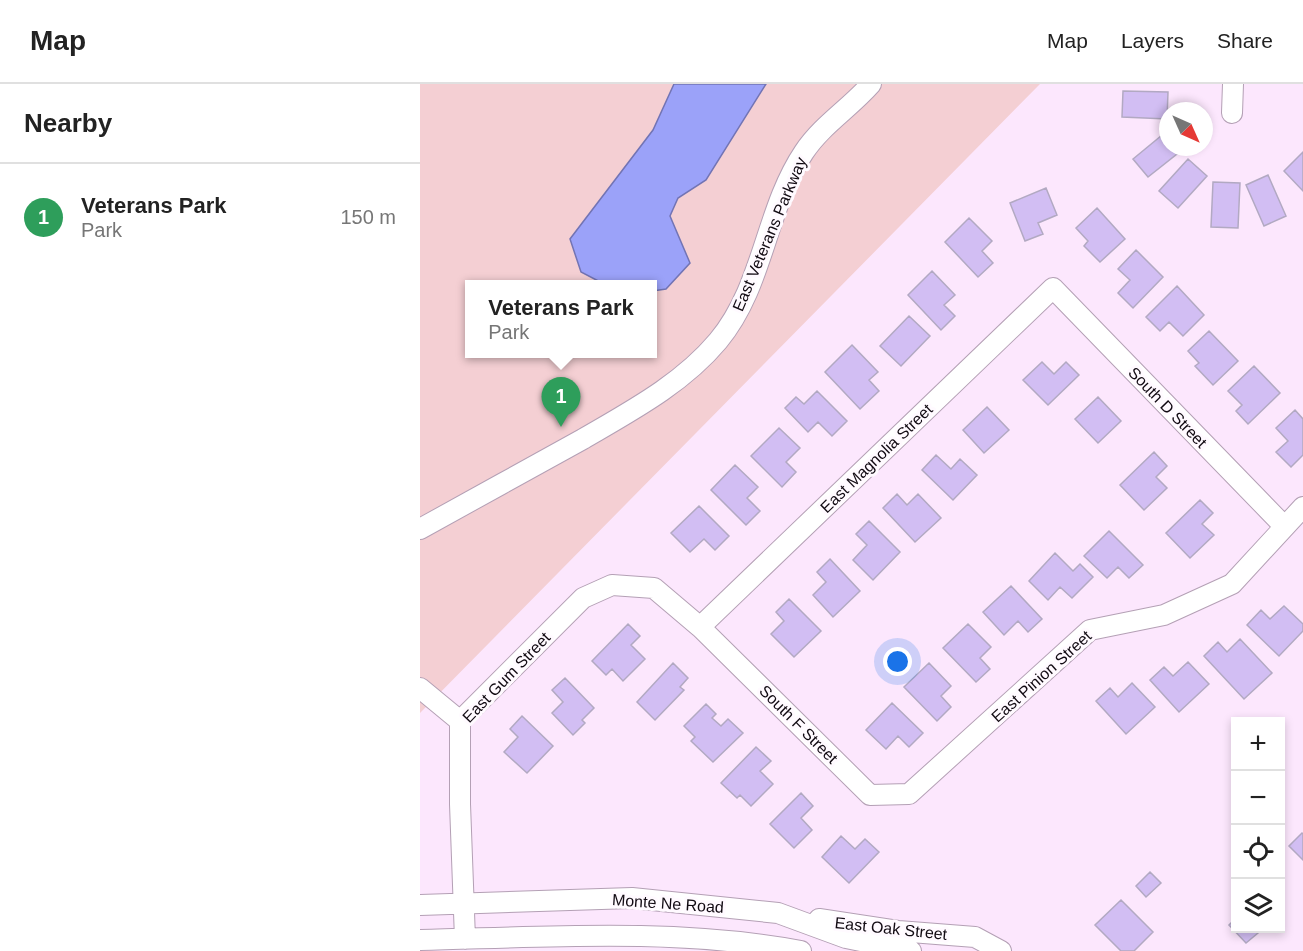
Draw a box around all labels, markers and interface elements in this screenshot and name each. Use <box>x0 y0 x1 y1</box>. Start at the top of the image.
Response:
text: Map <box>30 25 86 56</box>
text: Map <box>1047 29 1088 52</box>
text: Layers <box>1121 29 1184 52</box>
text: Share <box>1217 29 1273 52</box>
north arrow <box>1159 102 1213 156</box>
text: Nearby <box>24 108 112 138</box>
street label: East Veterans Parkway <box>729 155 810 314</box>
text: Veterans Park <box>81 193 227 218</box>
text: 1 <box>38 206 49 228</box>
text: 150 m <box>340 206 396 228</box>
text: Park <box>81 219 122 241</box>
popup <box>465 280 657 358</box>
text: Veterans Park <box>488 295 634 320</box>
text: Park <box>488 321 529 343</box>
street label: South D Street <box>1125 364 1211 451</box>
pin: 1 <box>542 378 580 427</box>
street label: East Magnolia Street <box>817 400 936 516</box>
street label: East Pinion Street <box>988 627 1095 726</box>
street label: East Gum Street <box>459 629 554 726</box>
your location <box>883 647 912 676</box>
street label: South F Street <box>756 682 842 767</box>
map controls <box>1231 717 1285 933</box>
button: + <box>1231 717 1285 771</box>
button: − <box>1231 771 1285 825</box>
button: locate <box>1231 825 1285 879</box>
button: layers <box>1231 879 1285 933</box>
street label: Monte Ne Road <box>611 891 724 916</box>
street label: East Oak Street <box>834 914 949 943</box>

